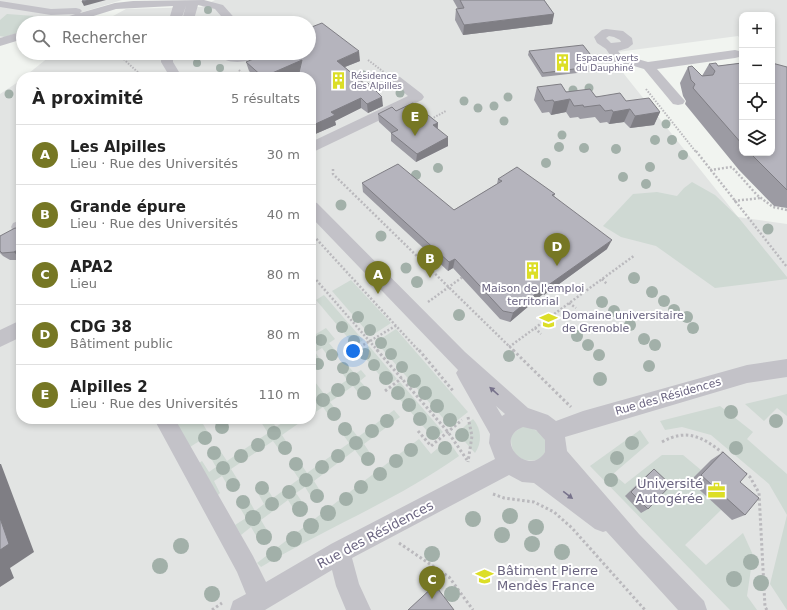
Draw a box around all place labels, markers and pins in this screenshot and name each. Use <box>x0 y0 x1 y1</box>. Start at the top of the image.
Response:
building icon: Espaces verts du Dauphiné <box>553 53 573 73</box>
place label: Espaces verts du Dauphiné <box>576 53 639 73</box>
building icon: Résidence des Alpilles <box>328 71 348 91</box>
place label: Résidence des Alpilles <box>351 71 402 91</box>
pin: E <box>402 103 428 136</box>
pin: D <box>544 233 570 266</box>
pin: B <box>417 245 443 278</box>
building icon: Maison de l'emploi territorial <box>523 260 543 280</box>
pin: A <box>365 261 391 294</box>
place label: Maison de l'emploi territorial <box>482 282 584 308</box>
place label: Domaine universitaire de Grenoble <box>562 309 684 335</box>
school or university icon: Domaine universitaire de Grenoble <box>539 311 559 331</box>
place label: Université Autogérée <box>636 476 703 506</box>
office icon: Université Autogérée <box>706 480 726 500</box>
place label: Bâtiment Pierre Mendès France <box>497 563 598 593</box>
pin: C <box>419 566 445 599</box>
school or university icon: Bâtiment Pierre Mendès France <box>474 567 494 587</box>

